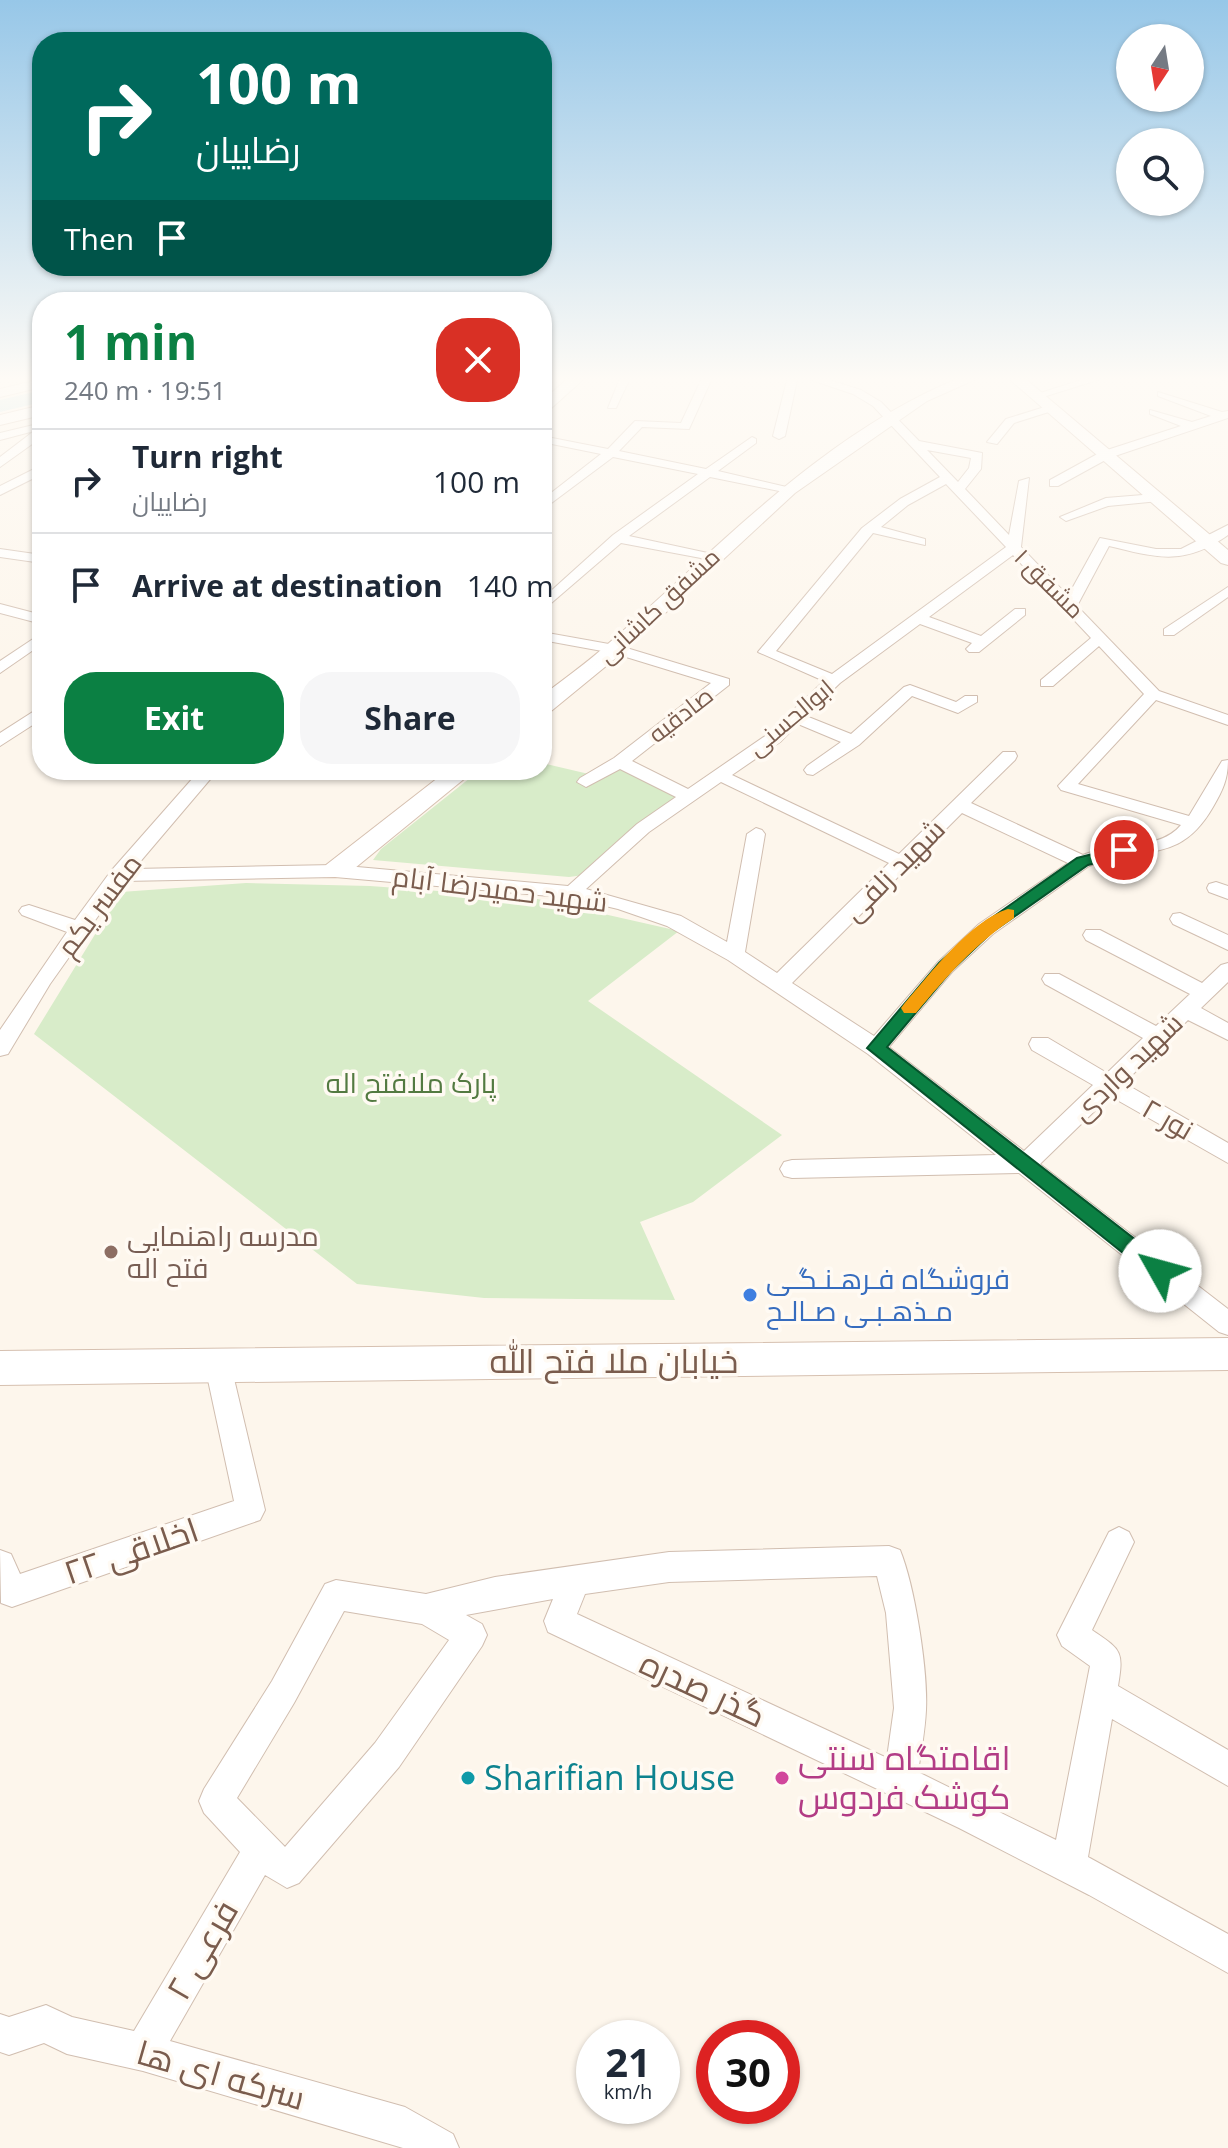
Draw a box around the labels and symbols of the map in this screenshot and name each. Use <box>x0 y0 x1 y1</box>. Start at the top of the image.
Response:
north arrow <box>1116 24 1204 112</box>
street label: مشفق کاشانی <box>590 540 726 670</box>
street label: مشفق ۱ <box>1008 541 1092 625</box>
street label: ابوالحسنی <box>740 671 840 763</box>
street label: صادقیه <box>641 678 719 750</box>
street label: شهید زلفی <box>834 810 953 929</box>
pin <box>1090 816 1158 884</box>
street label: مفسر یکم <box>47 845 151 965</box>
street label: شهید حمیدرضا آبام <box>390 856 610 922</box>
street label: شهید واردی <box>1062 1004 1190 1129</box>
park label: پارک ملافتح اله <box>326 1063 497 1102</box>
street label: نور ۲ <box>1136 1088 1201 1148</box>
place label: مدرسه راهنمایی فتح اله <box>127 1216 319 1287</box>
position arrow <box>1118 1229 1202 1313</box>
marker: مدرسه راهنمایی فتح اله <box>102 1243 120 1261</box>
place label: فروشگاه فـرهـنـگـی مـذهـبـی صـالـح <box>766 1259 1010 1330</box>
marker: فروشگاه فـرهـنـگـی مـذهـبـی صـالـح <box>741 1286 759 1304</box>
street label: خیابان ملا فتح الله <box>490 1337 738 1384</box>
street label: اخلاقی ۲۲ <box>57 1506 204 1594</box>
street label: گذر صدره <box>633 1639 774 1737</box>
place label: اقامتگاه سنتی کوشک فردوس <box>798 1734 1011 1819</box>
place label: Sharifian House <box>484 1754 735 1800</box>
marker: Sharifian House <box>459 1769 477 1787</box>
marker: اقامتگاه سنتی کوشک فردوس <box>773 1769 791 1787</box>
street label: فرعی ۲ <box>154 1891 248 2008</box>
speed limit sign: 30 <box>696 2020 800 2124</box>
street label: سرکه ای ها <box>132 2028 311 2120</box>

